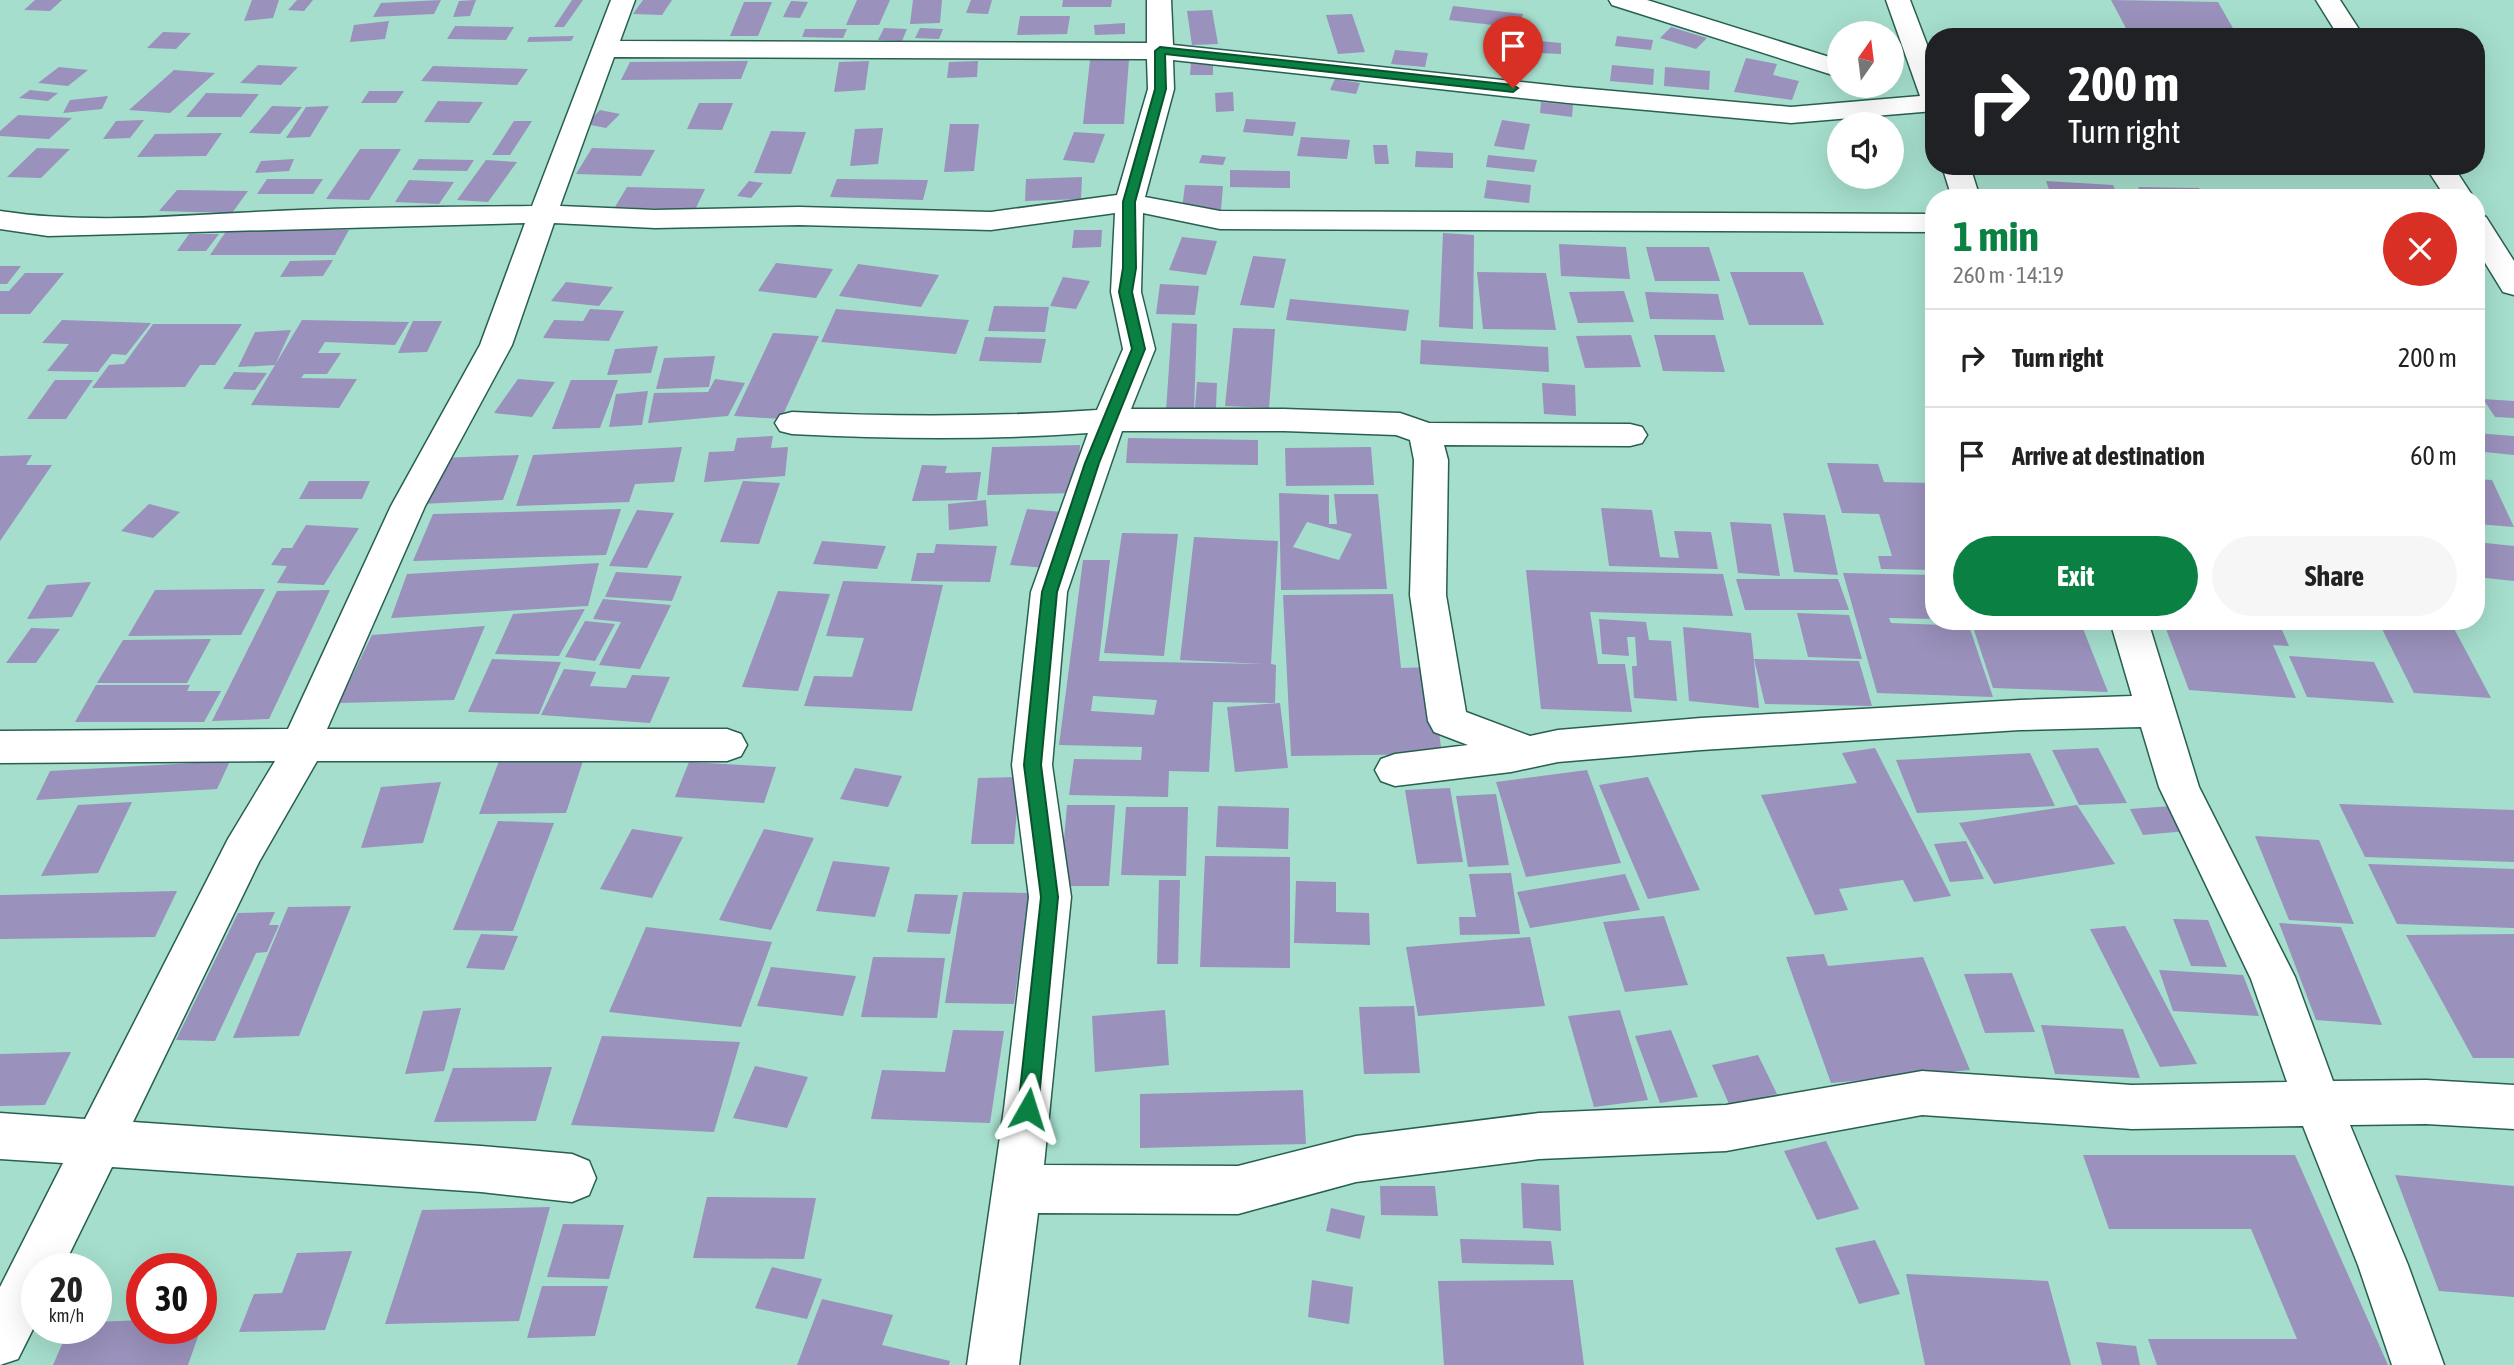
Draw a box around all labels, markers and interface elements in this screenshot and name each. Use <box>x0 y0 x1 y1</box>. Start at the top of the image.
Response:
pin <box>1483 16 1543 88</box>
north arrow <box>1827 21 1904 98</box>
map controls <box>1827 21 1904 189</box>
icon: arrive <box>1494 27 1532 65</box>
text: 200 m <box>2068 55 2179 111</box>
icon: right <box>1953 56 2044 147</box>
button: sound <box>1827 112 1904 189</box>
text: Turn right <box>2068 113 2181 150</box>
text: 1 min <box>1953 212 2039 260</box>
button: close <box>2383 212 2457 286</box>
text: 260 m · 14:19 <box>1953 262 2064 288</box>
icon: right <box>1953 339 1991 377</box>
text: Turn right <box>2012 343 2103 373</box>
text: 200 m <box>2398 343 2457 373</box>
icon: arrive <box>1953 437 1991 475</box>
text: Arrive at destination <box>2012 441 2205 471</box>
text: 60 m <box>2410 441 2457 471</box>
button: Exit <box>1953 536 2198 616</box>
button: Share <box>2212 536 2457 616</box>
position arrow <box>991 1072 1065 1146</box>
speed limit sign: 30 <box>126 1253 217 1344</box>
text: 20 <box>50 1269 83 1309</box>
text: km/h <box>49 1305 84 1326</box>

